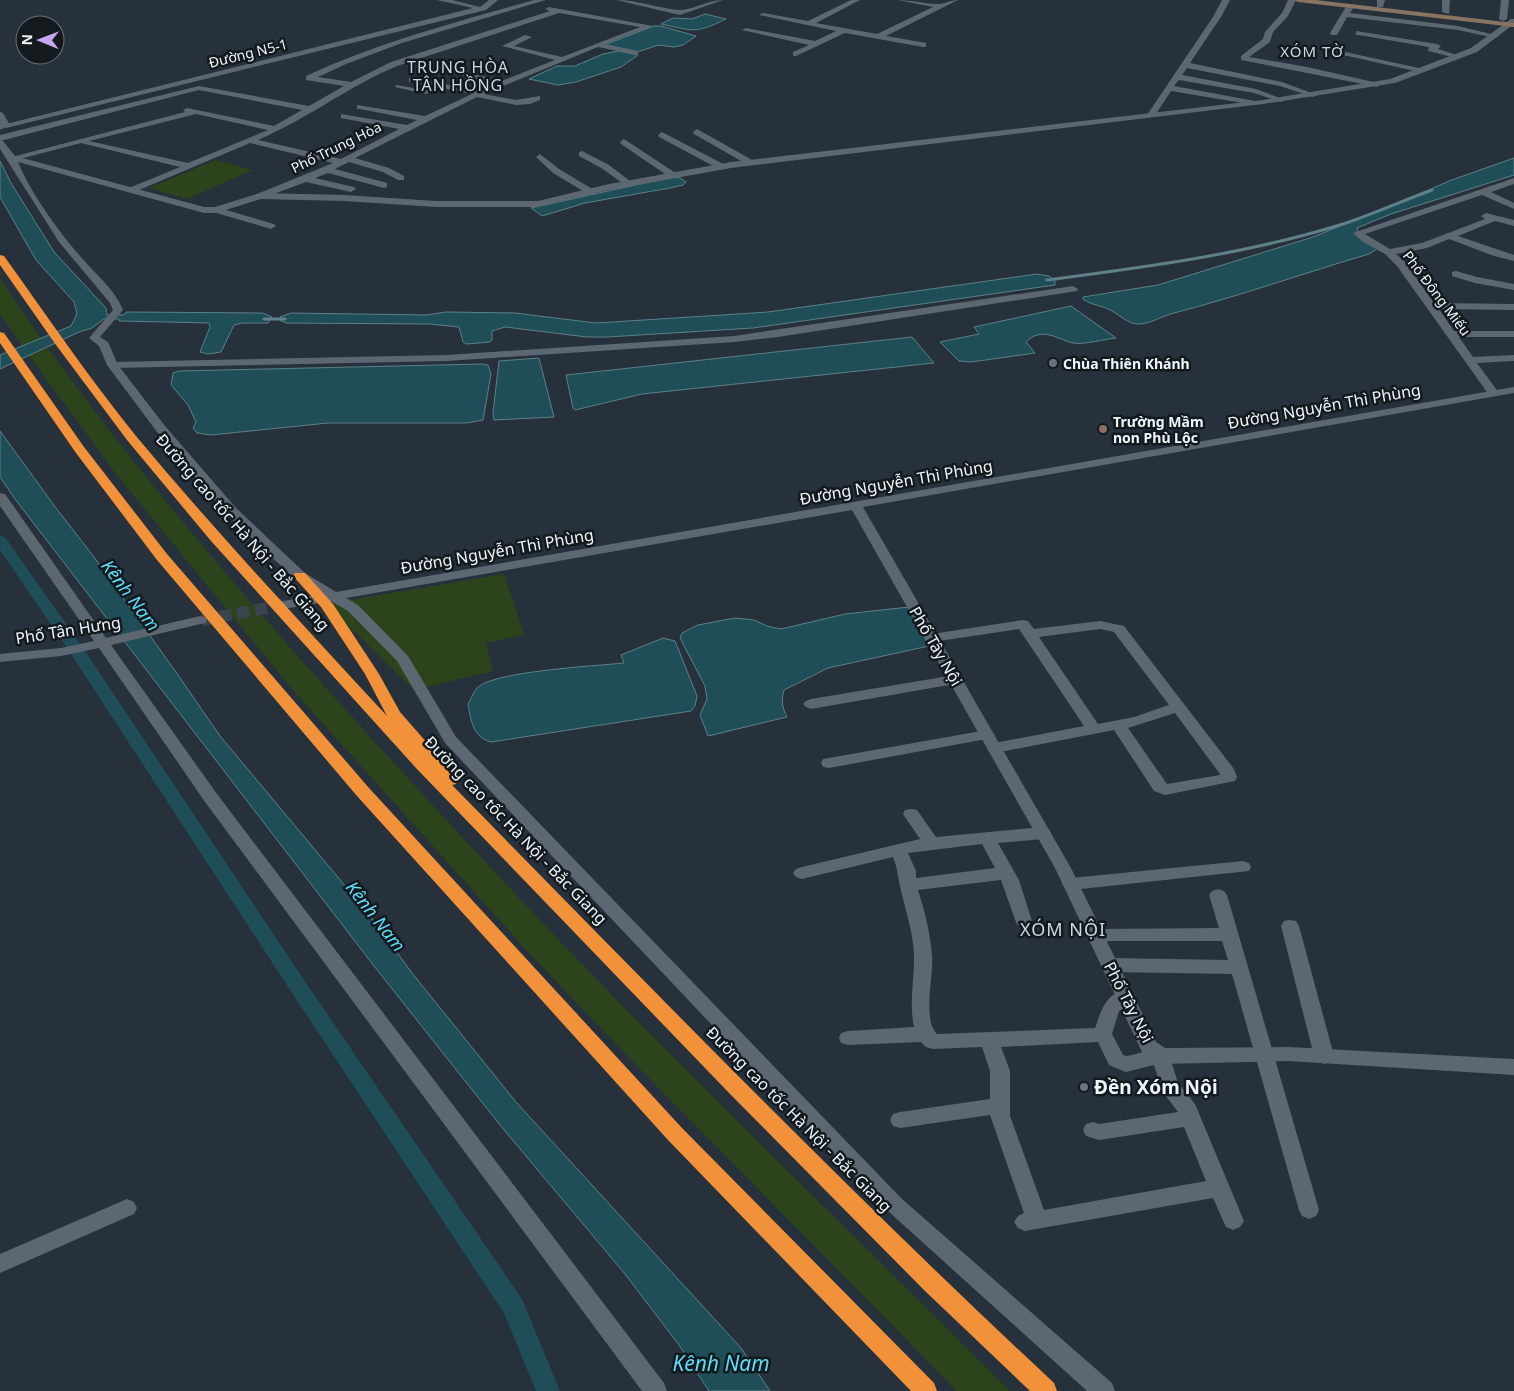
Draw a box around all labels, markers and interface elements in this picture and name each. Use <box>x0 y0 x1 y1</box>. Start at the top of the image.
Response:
north arrow <box>15 15 65 65</box>
text: N <box>17 34 36 46</box>
street label: Đường N5-1 <box>207 34 289 72</box>
district label: XÓM TỜ <box>1280 41 1344 61</box>
district label: TRUNG HÒA TÂN HỒNG <box>407 56 509 96</box>
street label: Phố Trung Hòa <box>288 117 384 177</box>
street label: Phố Đông Miếu <box>1399 247 1475 339</box>
place label: Chùa Thiên Khánh <box>1063 354 1190 373</box>
marker: Chùa Thiên Khánh <box>1047 357 1059 369</box>
street label: Đường Nguyễn Thì Phùng <box>1226 378 1422 434</box>
place label: Trường Mầm non Phù Lộc <box>1113 412 1204 447</box>
marker: Trường Mầm non Phù Lộc <box>1097 423 1109 435</box>
street label: Đường cao tốc Hà Nội - Bắc Giang <box>151 429 335 635</box>
street label: Đường Nguyễn Thì Phùng <box>798 454 994 510</box>
street label: Đường Nguyễn Thì Phùng <box>399 523 595 579</box>
water label: Kênh Nam <box>96 555 166 635</box>
street label: Phố Tây Nội <box>904 602 968 690</box>
street label: Phố Tân Hưng <box>14 611 122 649</box>
street label: Đường cao tốc Hà Nội - Bắc Giang <box>420 731 612 929</box>
water label: Kênh Nam <box>341 876 411 956</box>
district label: XÓM NỘI <box>1020 917 1106 941</box>
street label: Phố Tây Nội <box>1099 958 1159 1046</box>
street label: Đường cao tốc Hà Nội - Bắc Giang <box>701 1021 897 1217</box>
place label: Đền Xóm Nội <box>1094 1074 1218 1100</box>
marker: Đền Xóm Nội <box>1078 1081 1090 1093</box>
water label: Kênh Nam <box>672 1349 770 1377</box>

